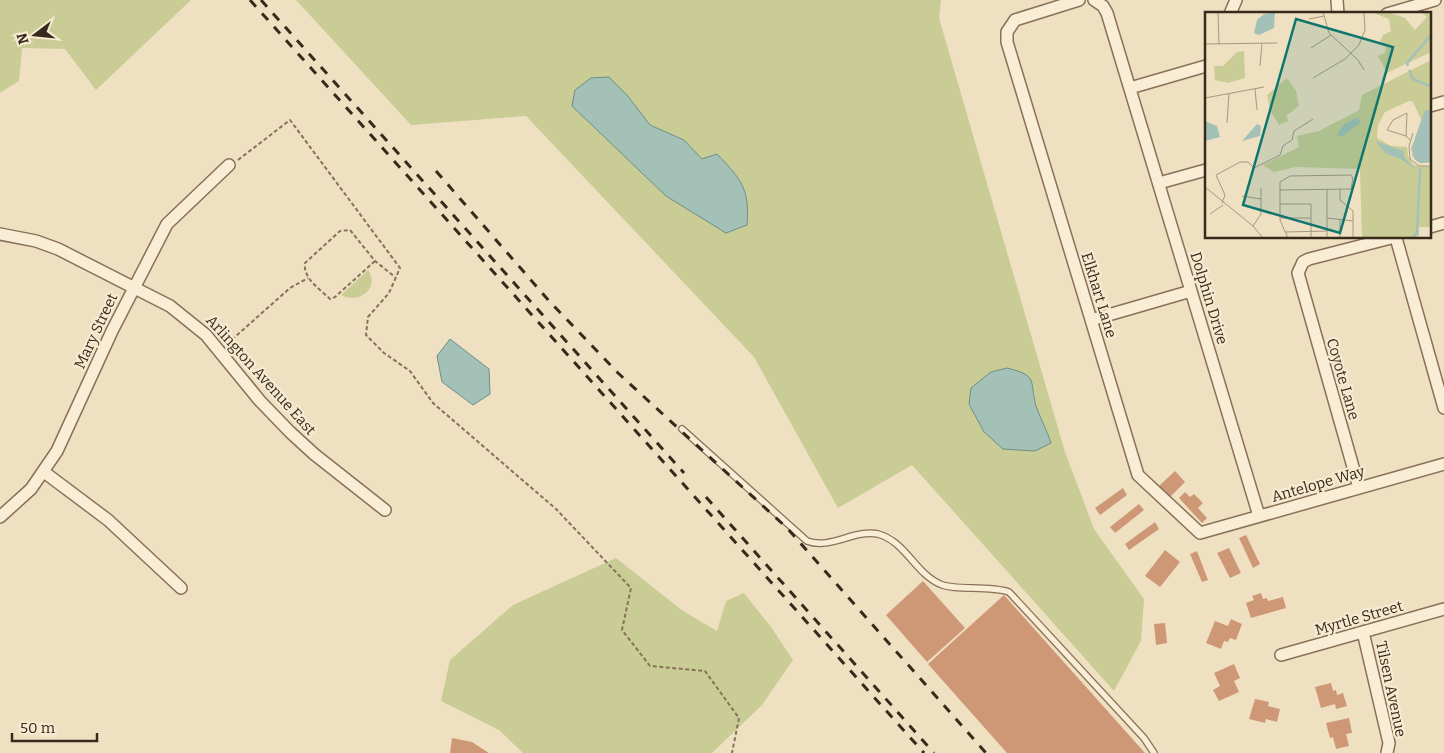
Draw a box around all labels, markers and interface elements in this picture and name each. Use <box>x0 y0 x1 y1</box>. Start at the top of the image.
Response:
north arrow <box>10 10 60 60</box>
inset map <box>1205 12 1432 239</box>
text: N <box>13 31 33 46</box>
street label: Elkhart Lane <box>1077 250 1121 340</box>
street label: Dolphin Drive <box>1186 250 1232 346</box>
street label: Mary Street <box>71 290 122 372</box>
street label: Arlington Avenue East <box>202 311 320 439</box>
street label: Coyote Lane <box>1323 336 1363 422</box>
street label: Antelope Way <box>1269 462 1367 506</box>
street label: Myrtle Street <box>1313 597 1406 639</box>
street label: Tilsen Avenue <box>1372 639 1410 739</box>
scale bar <box>12 710 98 742</box>
text: 50 m <box>20 719 56 737</box>

